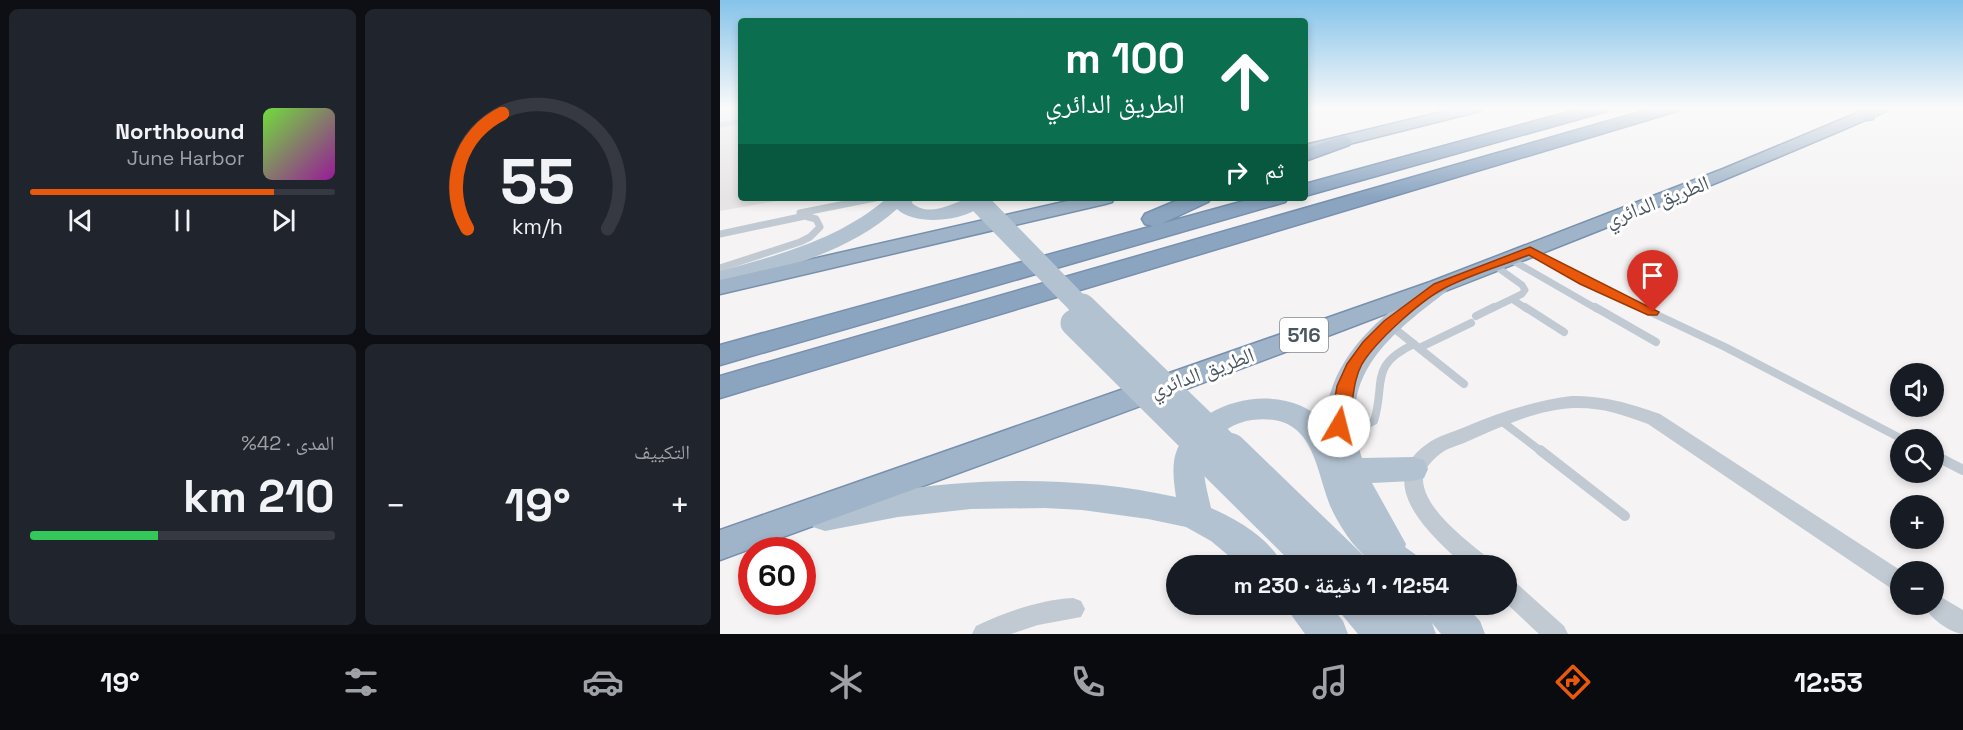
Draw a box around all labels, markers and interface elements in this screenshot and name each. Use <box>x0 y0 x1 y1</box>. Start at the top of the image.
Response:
text: 100 m <box>1065 32 1185 85</box>
icon: ahead <box>1206 42 1284 120</box>
text: الطريق الدائري <box>1045 86 1185 121</box>
text: Northbound <box>115 117 245 145</box>
text: 55 <box>500 142 575 221</box>
text: June Harbor <box>127 145 245 171</box>
icon: right <box>1220 156 1253 189</box>
text: ثم <box>1265 156 1284 184</box>
street label: الطريق الدائري <box>1601 169 1714 236</box>
icon: previous <box>64 204 97 237</box>
icon: pause <box>166 204 199 237</box>
icon: next <box>267 204 300 237</box>
text: km/h <box>512 214 563 241</box>
pin <box>1627 250 1678 312</box>
icon: arrive <box>1636 259 1669 292</box>
road number: 516 <box>1280 318 1328 352</box>
street label: الطريق الدائري <box>1146 341 1259 406</box>
map controls <box>1890 363 1944 615</box>
button: sound <box>1890 363 1944 417</box>
position arrow <box>1307 394 1371 458</box>
button: search <box>1890 429 1944 483</box>
text: المدى · 42% <box>241 430 335 456</box>
text: التكييف <box>634 439 690 465</box>
text: 210 km <box>183 468 335 525</box>
text: 19° <box>505 477 571 534</box>
text: − <box>386 485 406 527</box>
text: + <box>670 485 690 527</box>
button: + <box>1890 495 1944 549</box>
speed limit sign: 60 <box>738 537 816 615</box>
button: − <box>1890 561 1944 615</box>
text: 12:54 · 1 دقيقة · 230 m <box>1234 571 1449 599</box>
icon: filters <box>340 661 382 703</box>
icon: car <box>582 661 624 703</box>
icon: climate <box>825 661 867 703</box>
icon: phone <box>1067 661 1109 703</box>
icon: music <box>1309 661 1351 703</box>
icon: directions <box>1552 661 1594 703</box>
text: 19° <box>100 665 140 700</box>
text: 12:53 <box>1794 665 1863 700</box>

